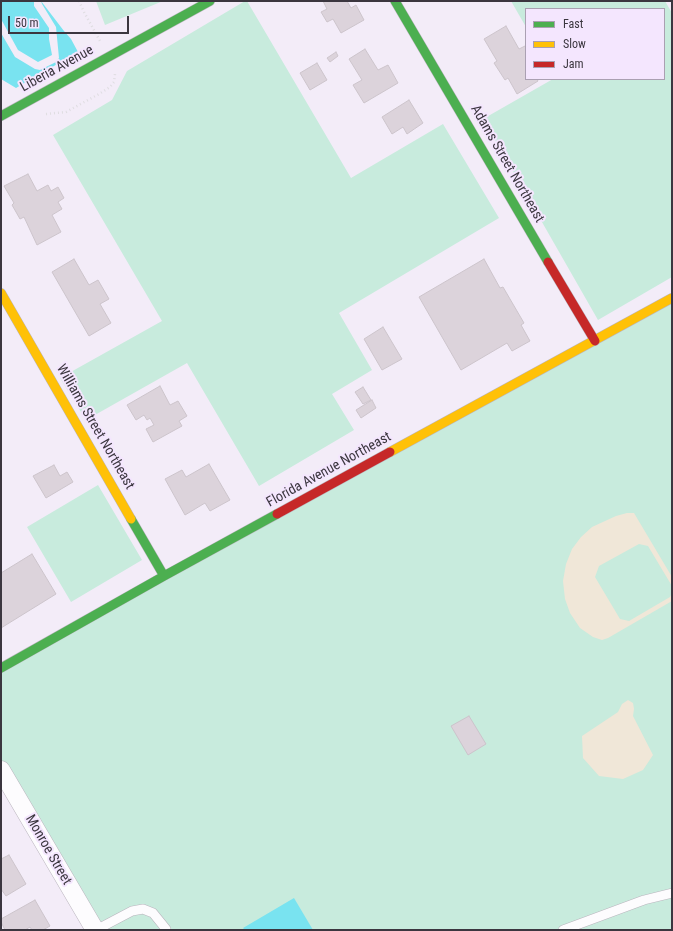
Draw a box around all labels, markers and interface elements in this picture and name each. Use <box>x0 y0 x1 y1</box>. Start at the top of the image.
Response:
scale bar <box>10 8 131 34</box>
legend <box>525 8 665 80</box>
text: 50 m <box>15 16 39 30</box>
text: Fast <box>563 17 583 31</box>
text: Slow <box>563 37 586 51</box>
street label: Liberia Avenue <box>17 42 97 96</box>
text: Jam <box>563 57 584 71</box>
street label: Adams Street Northeast <box>467 102 547 226</box>
street label: Williams Street Northeast <box>52 362 138 492</box>
street label: Florida Avenue Northeast <box>264 429 394 511</box>
street label: Monroe Street <box>21 812 75 888</box>

